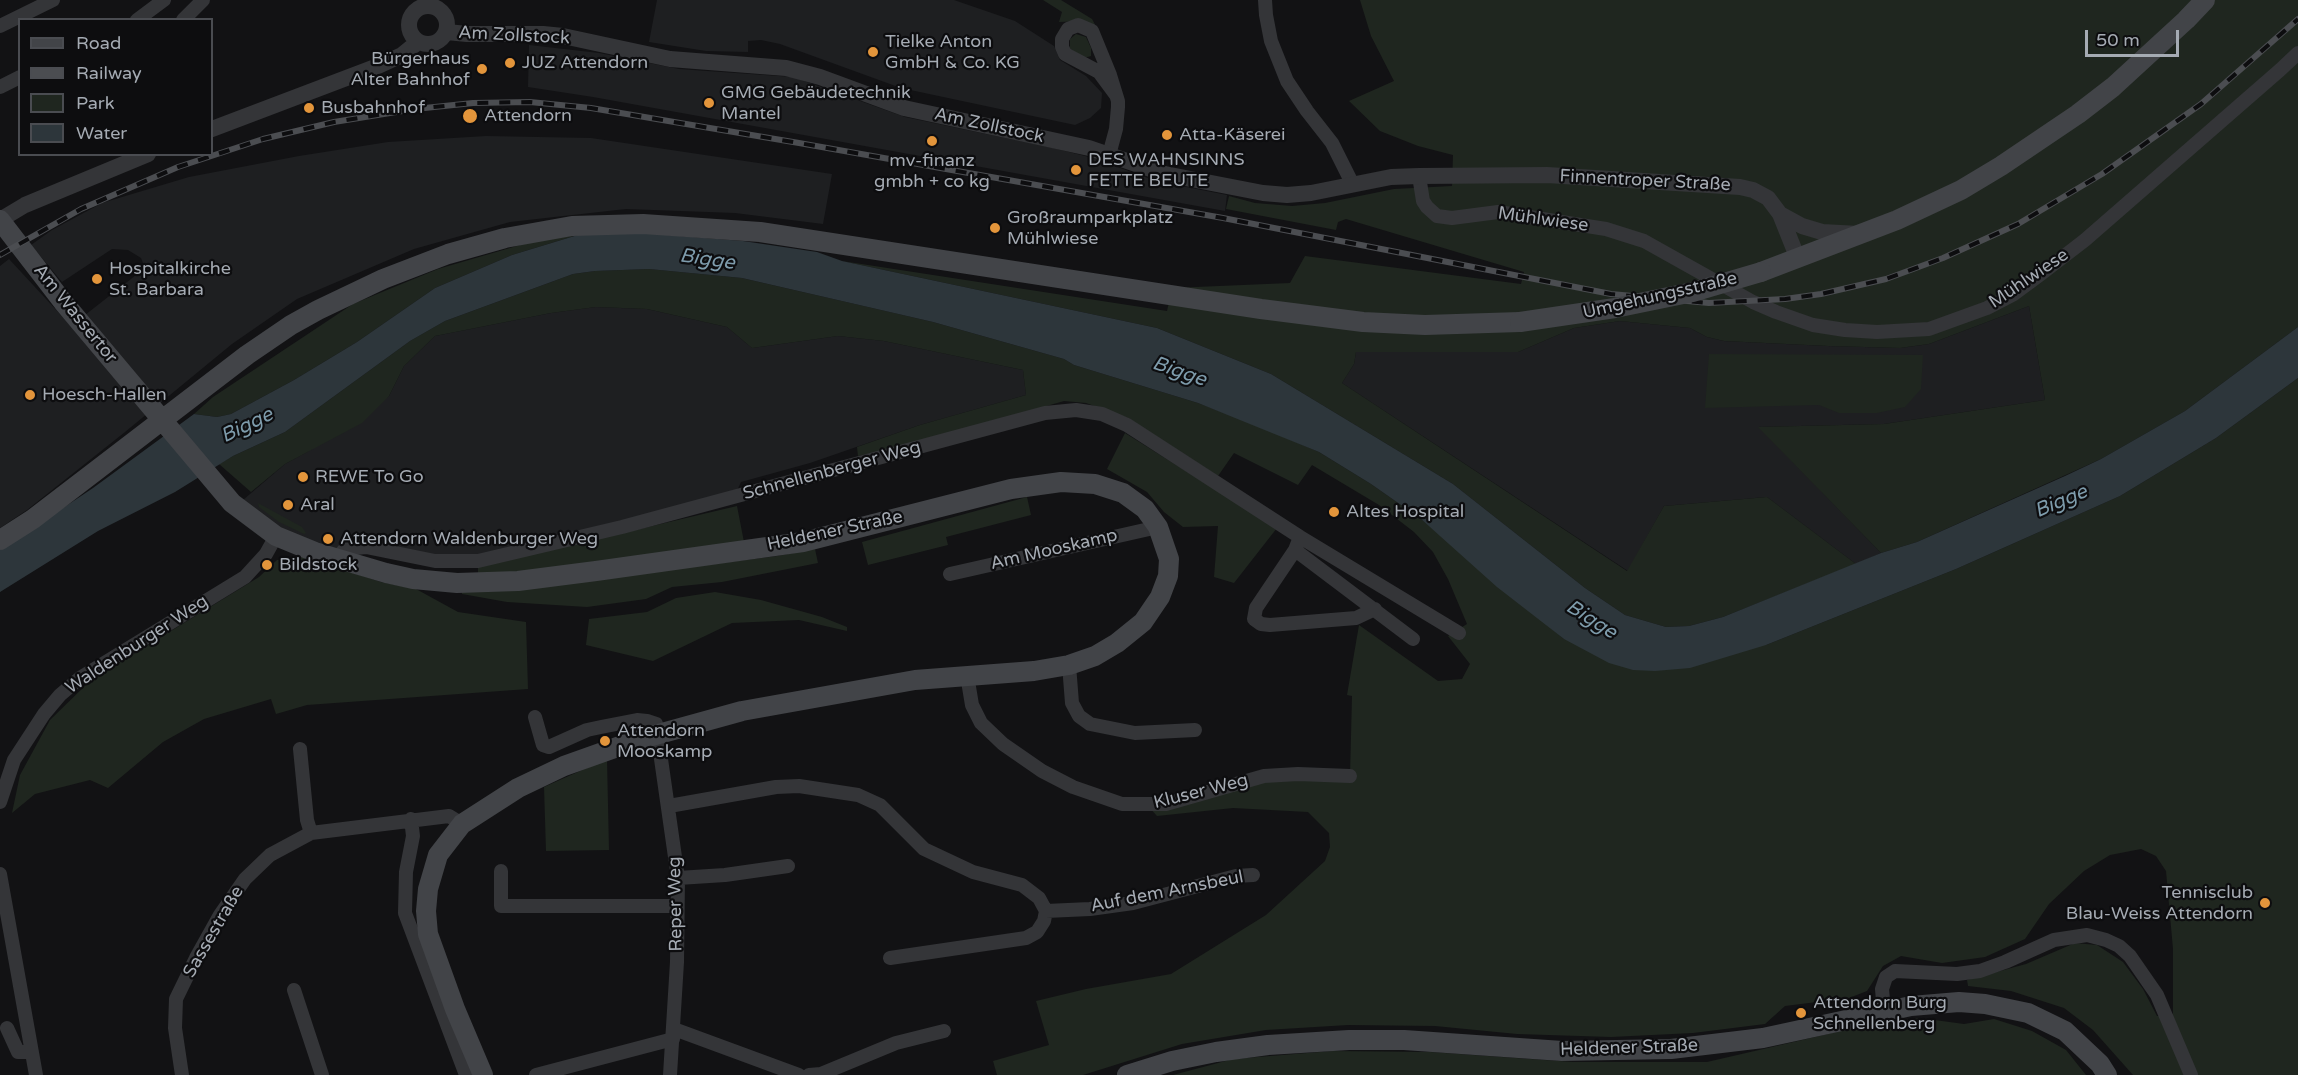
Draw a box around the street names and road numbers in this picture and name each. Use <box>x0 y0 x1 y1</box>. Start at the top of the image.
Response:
street label: Am Zollstock <box>458 22 570 50</box>
street label: Am Zollstock <box>932 104 1046 148</box>
street label: Finnentroper Straße <box>1559 166 1731 196</box>
street label: Mühlwiese <box>1496 203 1590 237</box>
street label: Mühlwiese <box>1985 245 2073 313</box>
street label: Am Wassertor <box>29 260 121 368</box>
street label: Umgehungsstraße <box>1581 268 1739 324</box>
street label: Schnellenberger Weg <box>741 437 923 505</box>
street label: Heldener Straße <box>765 506 905 556</box>
street label: Am Mooskamp <box>988 525 1120 575</box>
street label: Waldenburger Weg <box>62 591 212 699</box>
street label: Kluser Weg <box>1151 770 1251 814</box>
street label: Reper Weg <box>664 856 688 952</box>
street label: Auf dem Arnsbeul <box>1089 867 1245 917</box>
street label: Sassestraße <box>179 882 249 982</box>
street label: Heldener Straße <box>1560 1035 1698 1061</box>

